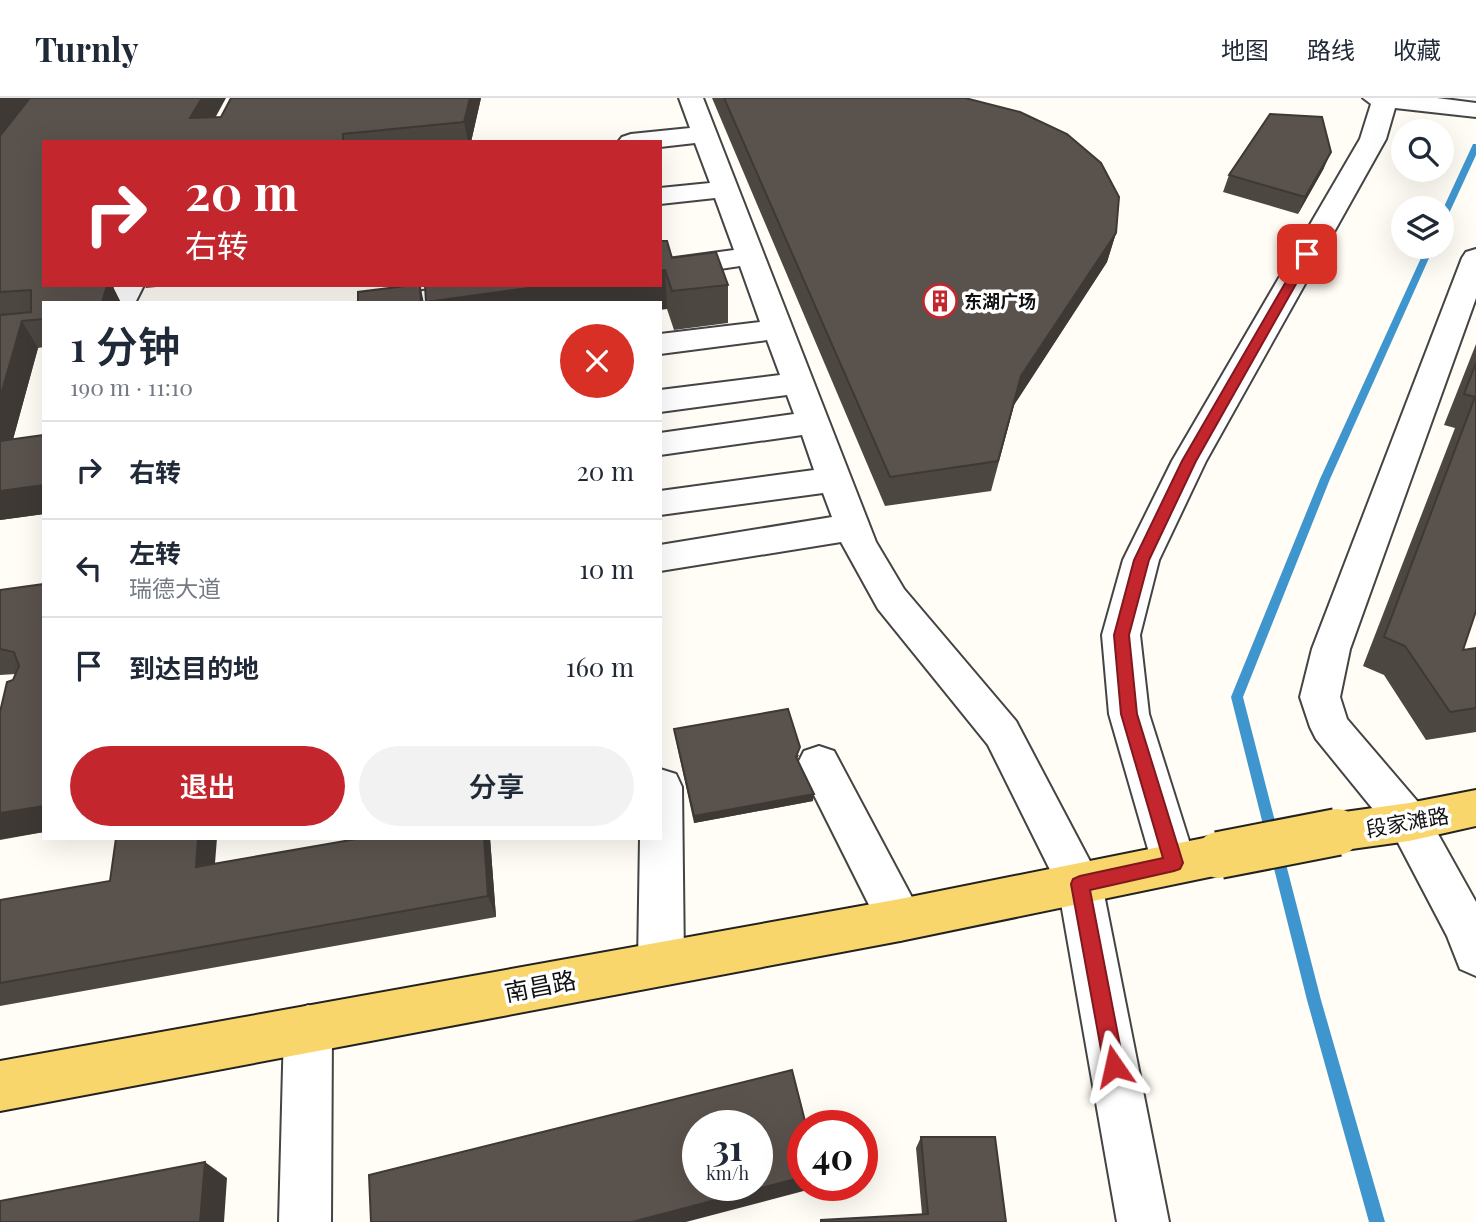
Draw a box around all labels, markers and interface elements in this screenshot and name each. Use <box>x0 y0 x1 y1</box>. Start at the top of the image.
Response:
text: Turnly <box>35 26 139 70</box>
text: 地图 <box>1221 33 1269 65</box>
text: 路线 <box>1307 33 1355 65</box>
text: 收藏 <box>1393 33 1441 65</box>
map controls <box>1391 119 1454 259</box>
button: search <box>1391 119 1454 182</box>
text: 20 m <box>185 158 298 223</box>
icon: right <box>70 168 161 259</box>
button: layers <box>1391 196 1454 259</box>
text: 右转 <box>185 223 249 266</box>
pin <box>1277 224 1337 284</box>
icon: arrive <box>1288 235 1326 273</box>
building icon: 东湖广场 <box>921 282 959 320</box>
place label: 东湖广场 <box>964 289 1036 313</box>
text: 1 分钟 <box>70 317 180 373</box>
button: close <box>560 324 634 398</box>
text: 190 m · 11:10 <box>70 371 193 402</box>
icon: right <box>70 451 108 489</box>
text: 20 m <box>576 453 634 488</box>
text: 右转 <box>129 454 181 489</box>
text: 左转 <box>129 535 181 570</box>
icon: left <box>70 549 108 587</box>
text: 10 m <box>579 551 634 586</box>
text: 瑞德大道 <box>129 572 221 603</box>
icon: arrive <box>70 647 108 685</box>
text: 160 m <box>566 649 634 684</box>
text: 到达目的地 <box>129 650 259 685</box>
button: 退出 <box>70 746 345 826</box>
button: 分享 <box>359 746 634 826</box>
street label: 段家滩路 <box>1363 800 1451 842</box>
street label: 南昌路 <box>502 962 578 1008</box>
position arrow <box>1077 1029 1151 1103</box>
speed limit sign: 40 <box>787 1110 878 1201</box>
text: 31 <box>712 1123 743 1170</box>
text: km/h <box>706 1161 749 1185</box>

